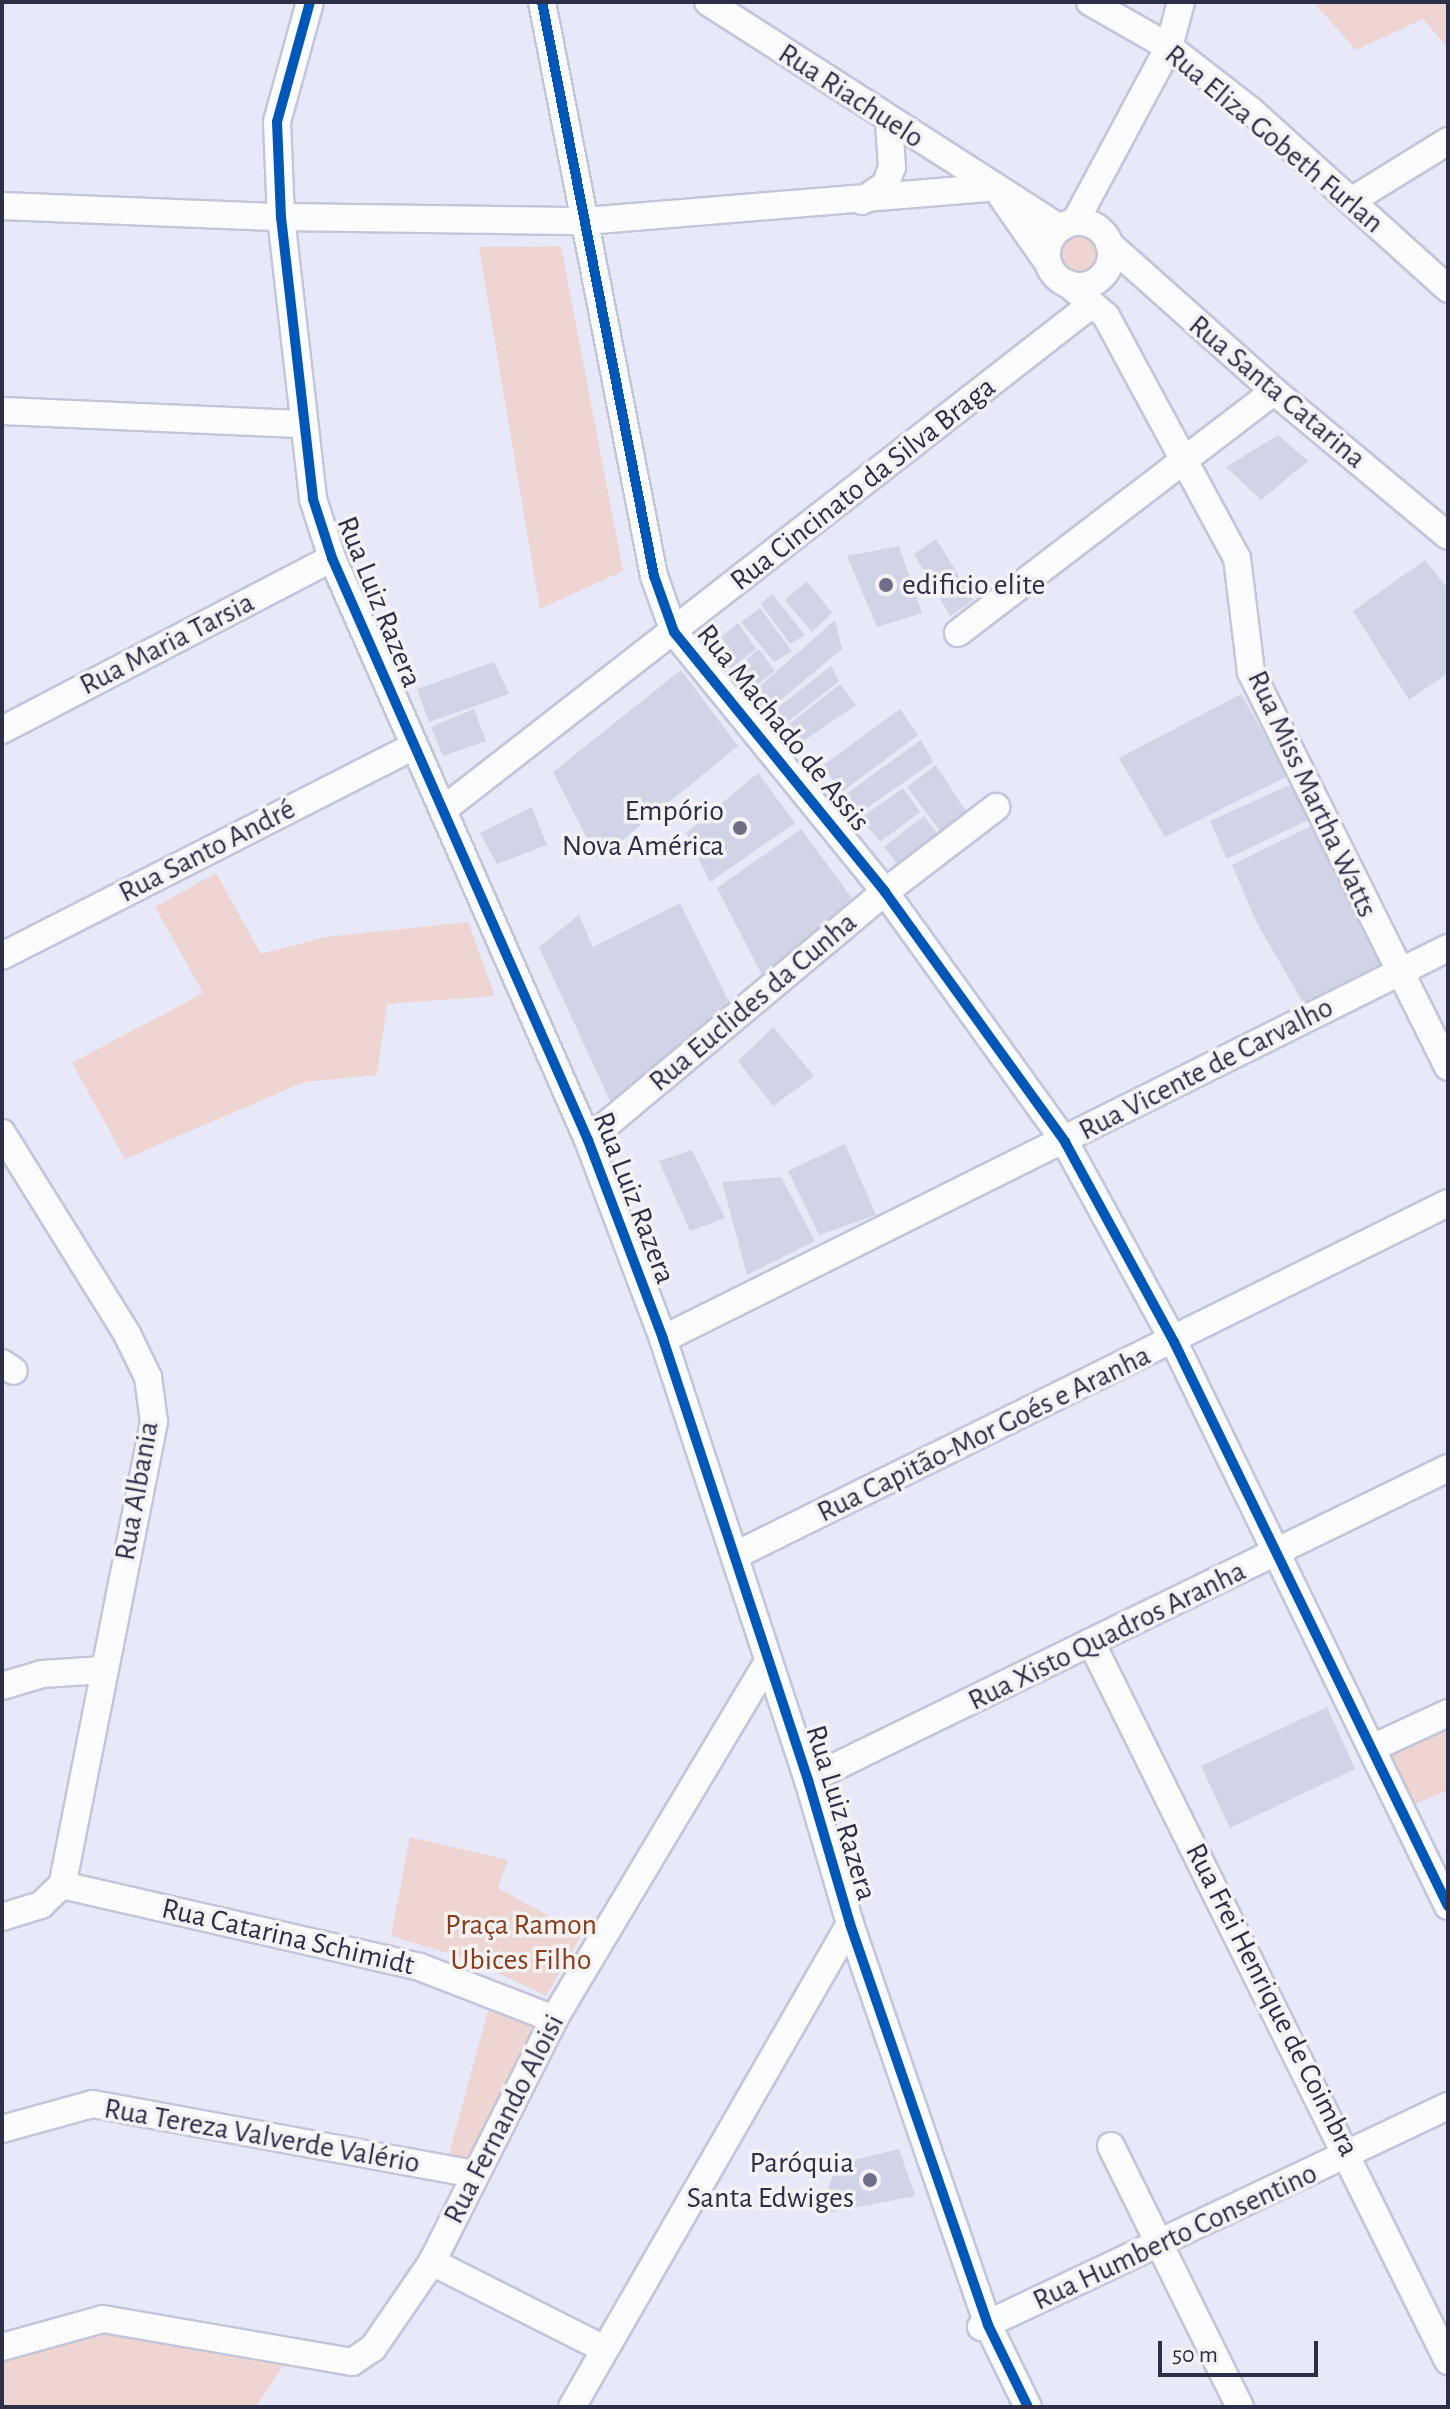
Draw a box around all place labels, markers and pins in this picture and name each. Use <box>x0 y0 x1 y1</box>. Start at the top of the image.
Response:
place label: edificio elite <box>902 567 1045 603</box>
marker: edificio elite <box>877 576 895 594</box>
place label: Empório Nova América <box>562 793 724 864</box>
marker: Empório Nova América <box>731 819 749 837</box>
place label: Paróquia Santa Edwiges <box>687 2145 854 2216</box>
marker: Paróquia Santa Edwiges <box>861 2171 879 2189</box>

